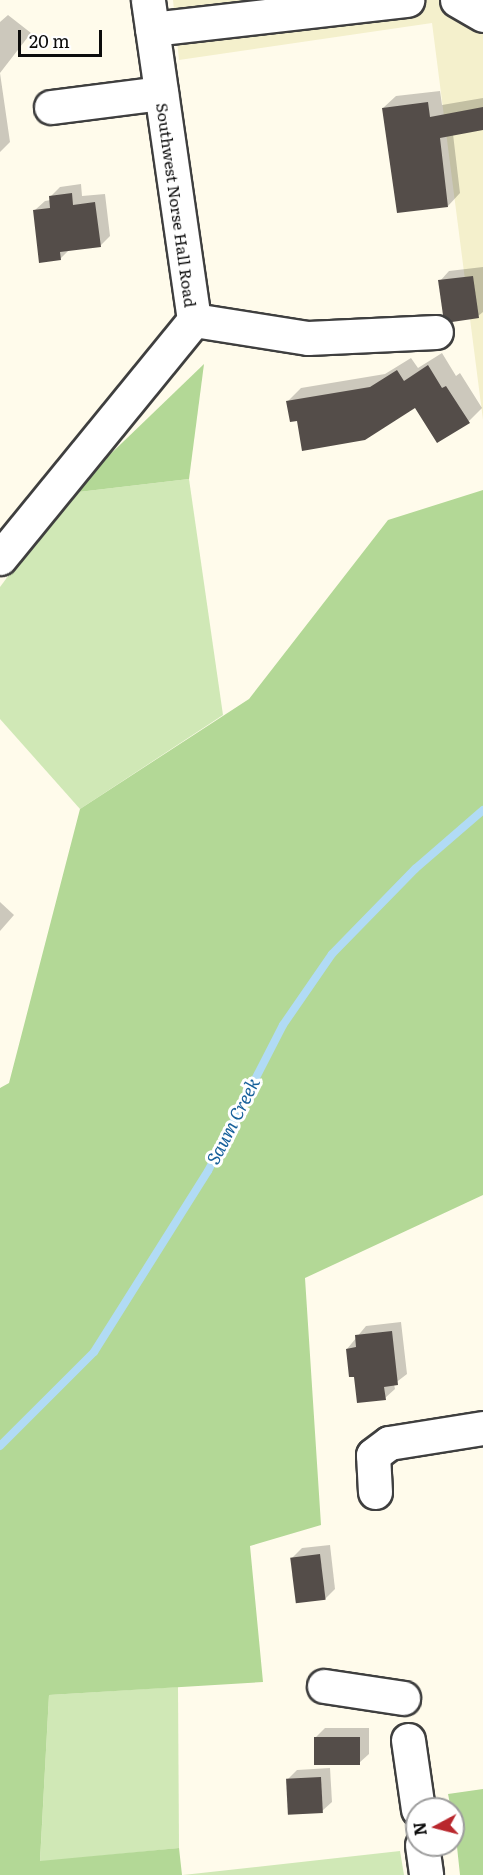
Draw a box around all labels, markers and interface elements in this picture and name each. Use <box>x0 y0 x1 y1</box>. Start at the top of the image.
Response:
scale bar <box>21 18 105 56</box>
text: 20 m <box>29 27 70 54</box>
street label: Southwest Norse Hall Road <box>153 102 201 308</box>
water label: Saum Creek <box>202 1074 264 1168</box>
north arrow <box>405 1797 465 1857</box>
text: N <box>406 1821 432 1837</box>

